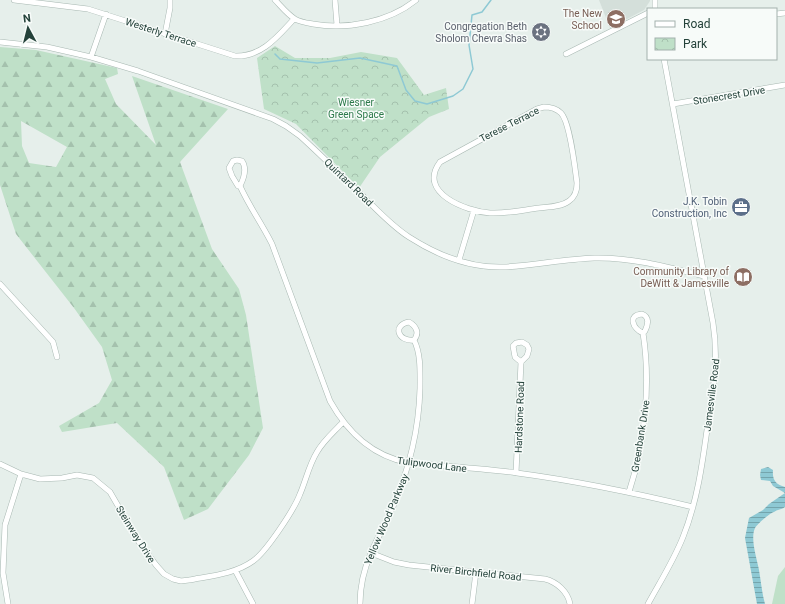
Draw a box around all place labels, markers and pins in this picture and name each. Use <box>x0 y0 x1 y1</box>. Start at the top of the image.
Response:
place label: The New School <box>563 8 602 31</box>
school or university icon: The New School <box>605 8 627 30</box>
place label: Congregation Beth Sholom Chevra Shas <box>435 21 527 44</box>
synagogue icon: Congregation Beth Sholom Chevra Shas <box>530 21 552 43</box>
place label: J.K. Tobin Construction, Inc <box>652 196 727 219</box>
office icon: J.K. Tobin Construction, Inc <box>730 196 752 218</box>
place label: Community Library of DeWitt & Jamesville <box>633 266 730 289</box>
library icon: Community Library of DeWitt & Jamesville <box>732 266 754 288</box>

